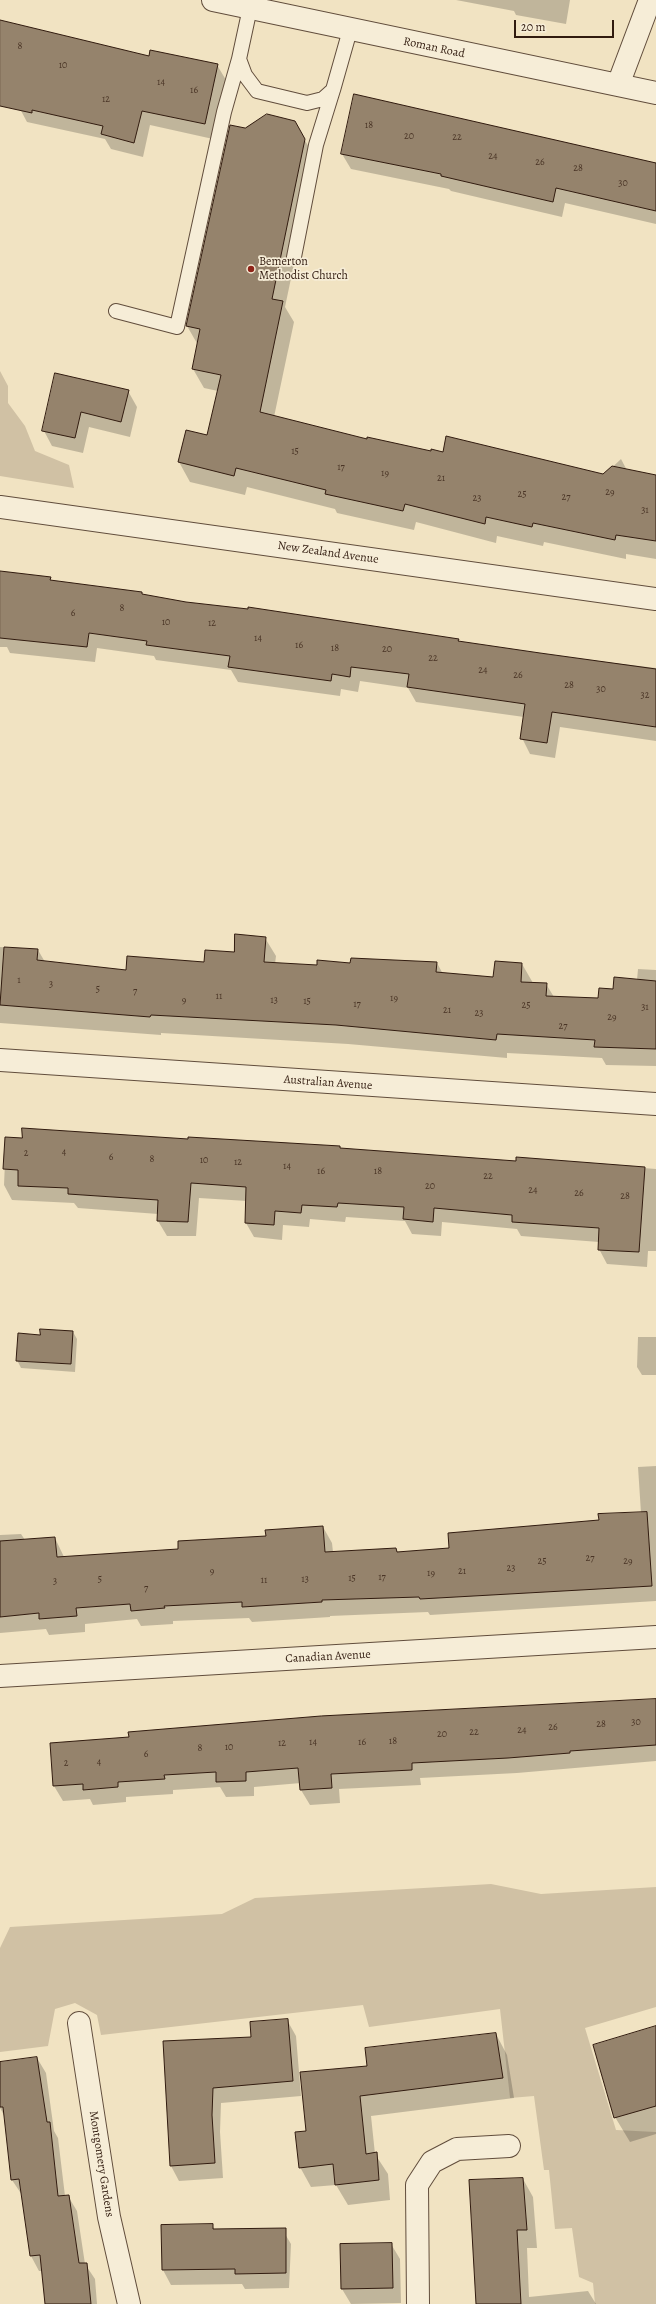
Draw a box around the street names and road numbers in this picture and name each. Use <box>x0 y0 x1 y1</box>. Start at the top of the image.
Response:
street label: Roman Road <box>402 34 466 62</box>
street label: New Zealand Avenue <box>277 539 379 567</box>
street label: Australian Avenue <box>283 1073 373 1093</box>
street label: Canadian Avenue <box>285 1648 371 1666</box>
street label: Montgomery Gardens <box>85 2110 117 2218</box>

